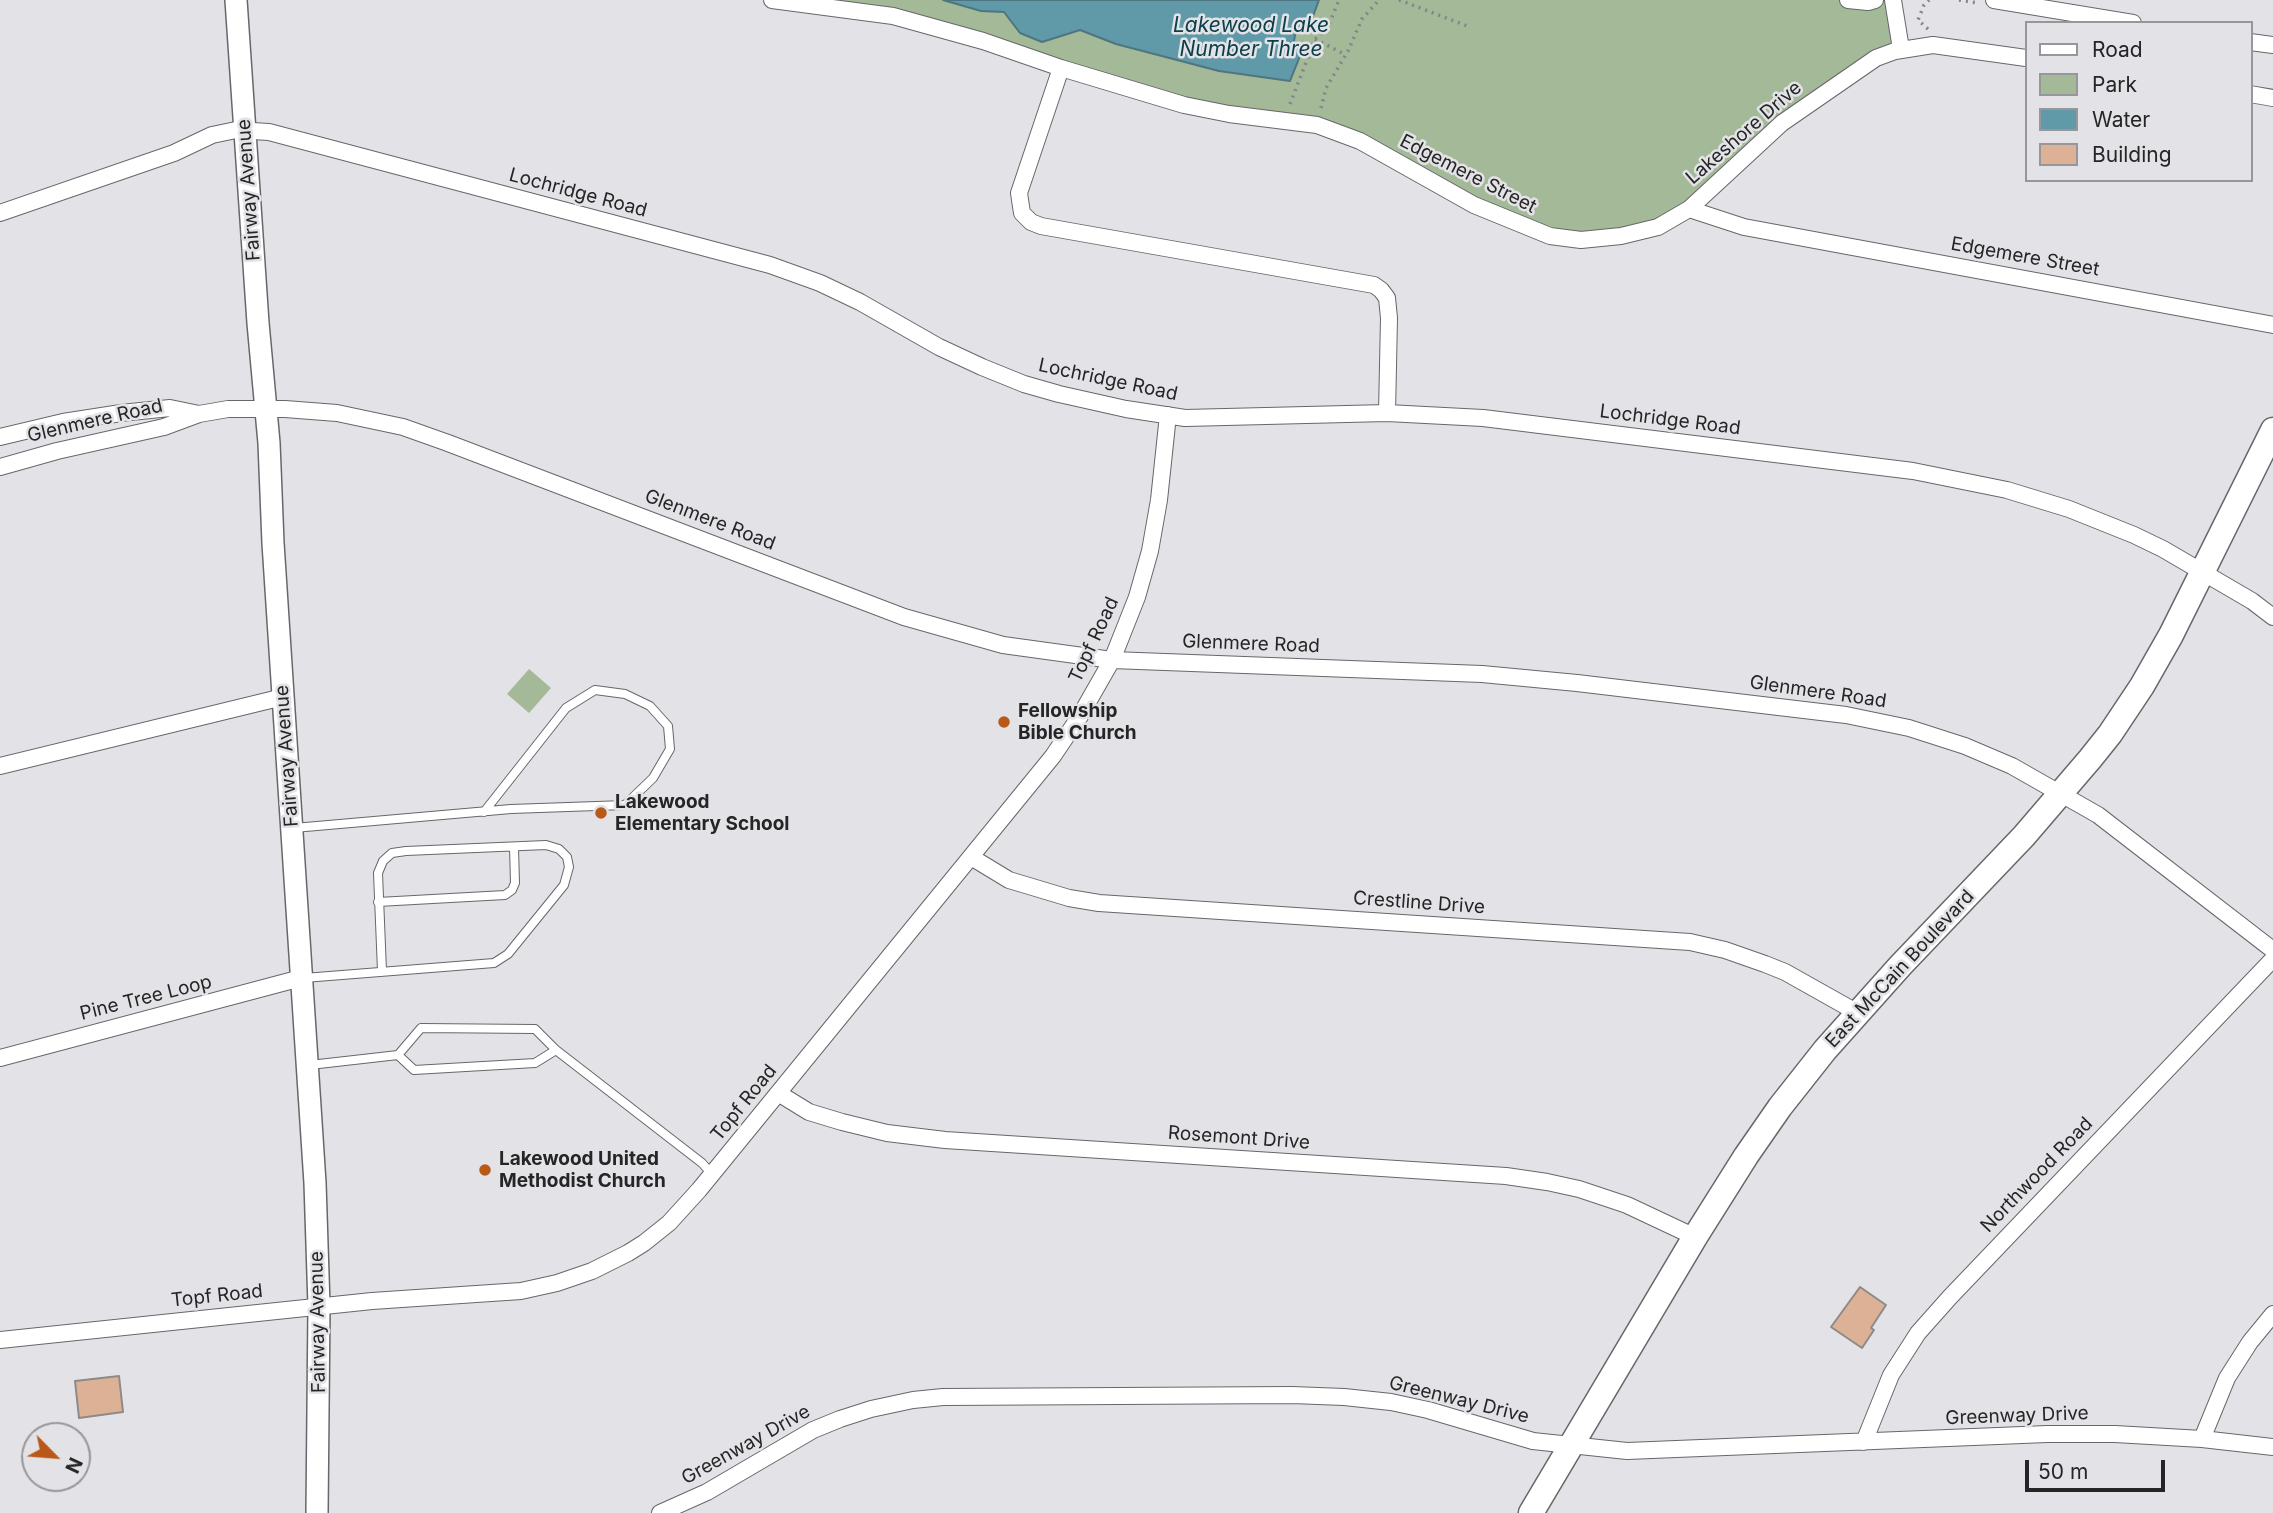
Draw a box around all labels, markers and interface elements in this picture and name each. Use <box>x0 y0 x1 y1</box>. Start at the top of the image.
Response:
water label: Lakewood Lake Number Three <box>1173 13 1329 63</box>
legend <box>2024 21 2252 182</box>
text: Road <box>2092 37 2143 62</box>
text: Park <box>2092 72 2137 97</box>
street label: Lakeshore Drive <box>1682 77 1806 189</box>
text: Water <box>2092 107 2150 132</box>
street label: Fairway Avenue <box>233 118 265 262</box>
street label: Edgemere Street <box>1396 130 1540 218</box>
text: Building <box>2092 142 2172 167</box>
street label: Lochridge Road <box>507 164 649 222</box>
street label: Edgemere Street <box>1949 233 2101 281</box>
street label: Lochridge Road <box>1036 354 1180 406</box>
street label: Glenmere Road <box>25 394 165 448</box>
street label: Lochridge Road <box>1598 400 1742 440</box>
street label: Glenmere Road <box>642 485 778 555</box>
street label: Topf Road <box>1064 593 1124 687</box>
street label: Glenmere Road <box>1182 630 1320 658</box>
street label: Glenmere Road <box>1748 671 1888 713</box>
street label: Fairway Avenue <box>271 684 303 828</box>
place label: Fellowship Bible Church <box>1018 700 1137 744</box>
marker: Fellowship Bible Church <box>996 714 1012 730</box>
place label: Lakewood Elementary School <box>615 791 789 835</box>
marker: Lakewood Elementary School <box>593 805 609 821</box>
street label: East McCain Boulevard <box>1821 885 1979 1053</box>
street label: Crestline Drive <box>1352 887 1486 919</box>
street label: Pine Tree Loop <box>78 971 214 1025</box>
street label: Topf Road <box>706 1060 782 1146</box>
street label: Northwood Road <box>1976 1113 2098 1237</box>
street label: Rosemont Drive <box>1167 1122 1311 1154</box>
place label: Lakewood United Methodist Church <box>499 1148 666 1192</box>
marker: Lakewood United Methodist Church <box>477 1162 493 1178</box>
street label: Fairway Avenue <box>305 1251 331 1393</box>
street label: Topf Road <box>170 1280 264 1312</box>
street label: Greenway Drive <box>1387 1372 1531 1428</box>
street label: Greenway Drive <box>678 1400 814 1490</box>
street label: Greenway Drive <box>1945 1402 2089 1430</box>
north arrow <box>21 1422 91 1492</box>
scale bar <box>2028 1446 2168 1490</box>
text: N <box>60 1454 87 1477</box>
text: 50 m <box>2038 1459 2088 1484</box>

